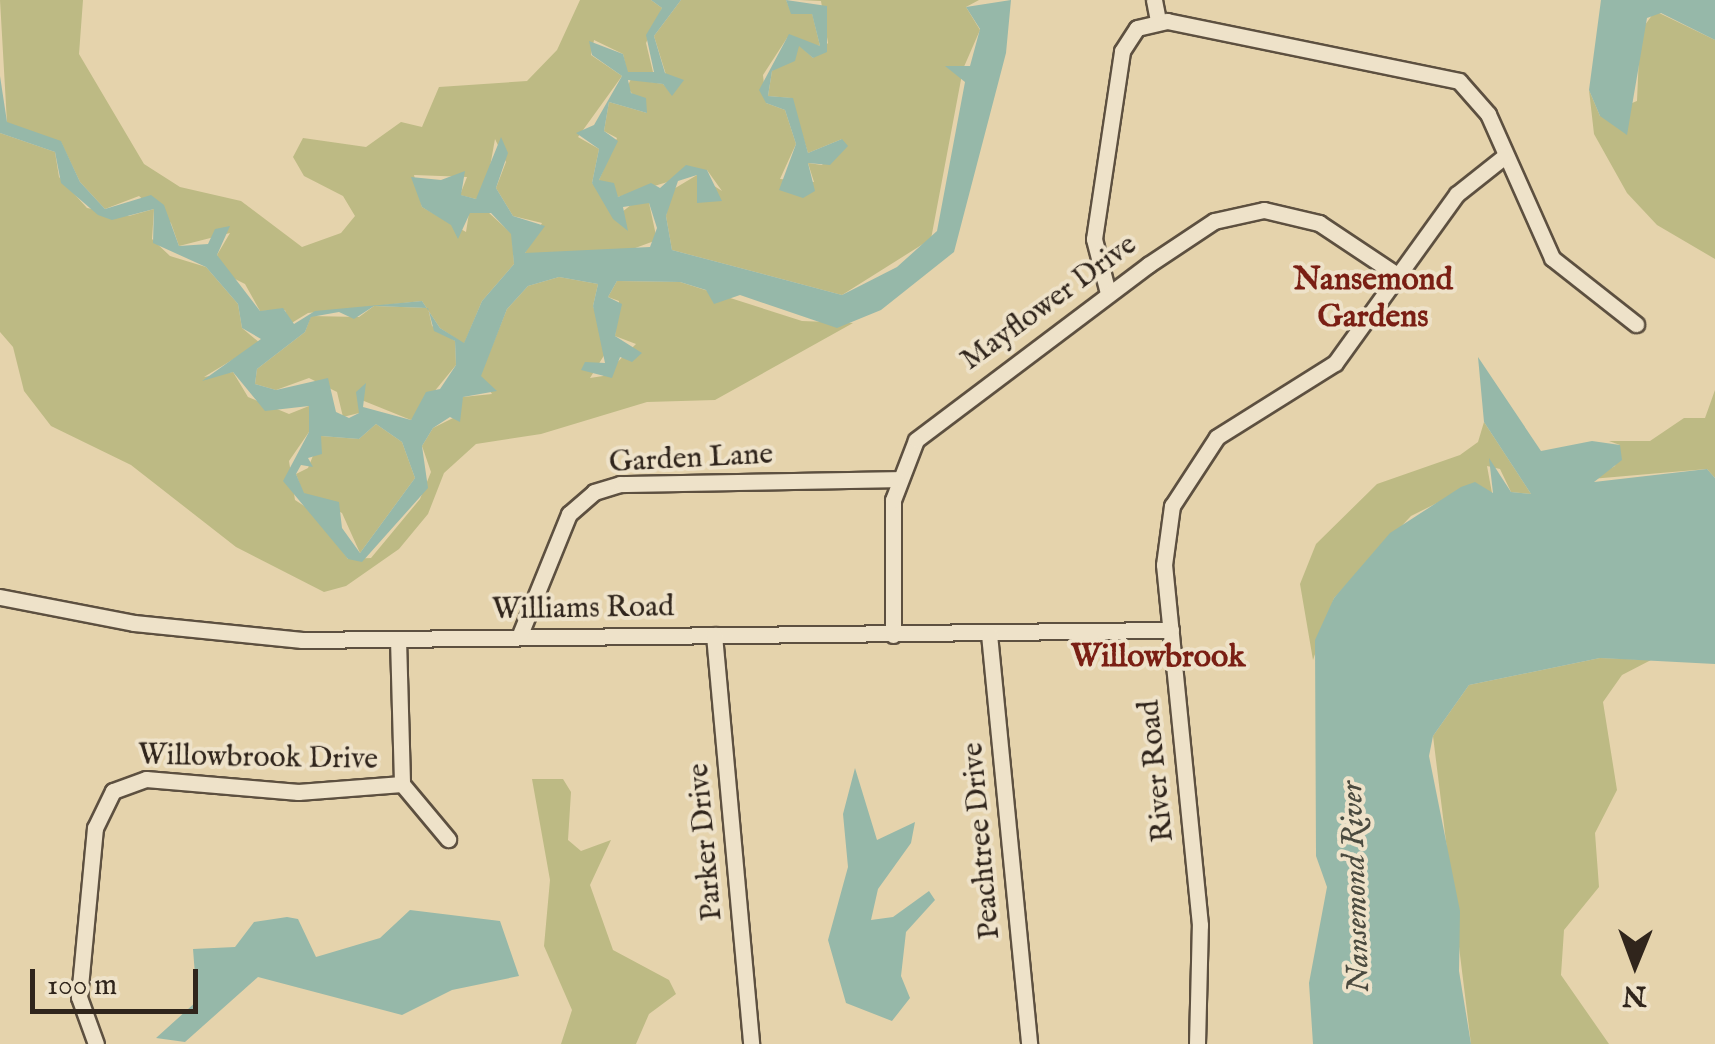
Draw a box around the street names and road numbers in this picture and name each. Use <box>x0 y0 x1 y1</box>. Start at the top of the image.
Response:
street label: Mayflower Drive <box>954 227 1144 379</box>
street label: Garden Lane <box>608 437 774 481</box>
street label: Williams Road <box>492 589 674 629</box>
street label: River Road <box>1132 698 1182 844</box>
street label: Willowbrook Drive <box>138 738 378 778</box>
street label: Peachtree Drive <box>955 741 1009 941</box>
street label: Parker Drive <box>681 762 731 922</box>

